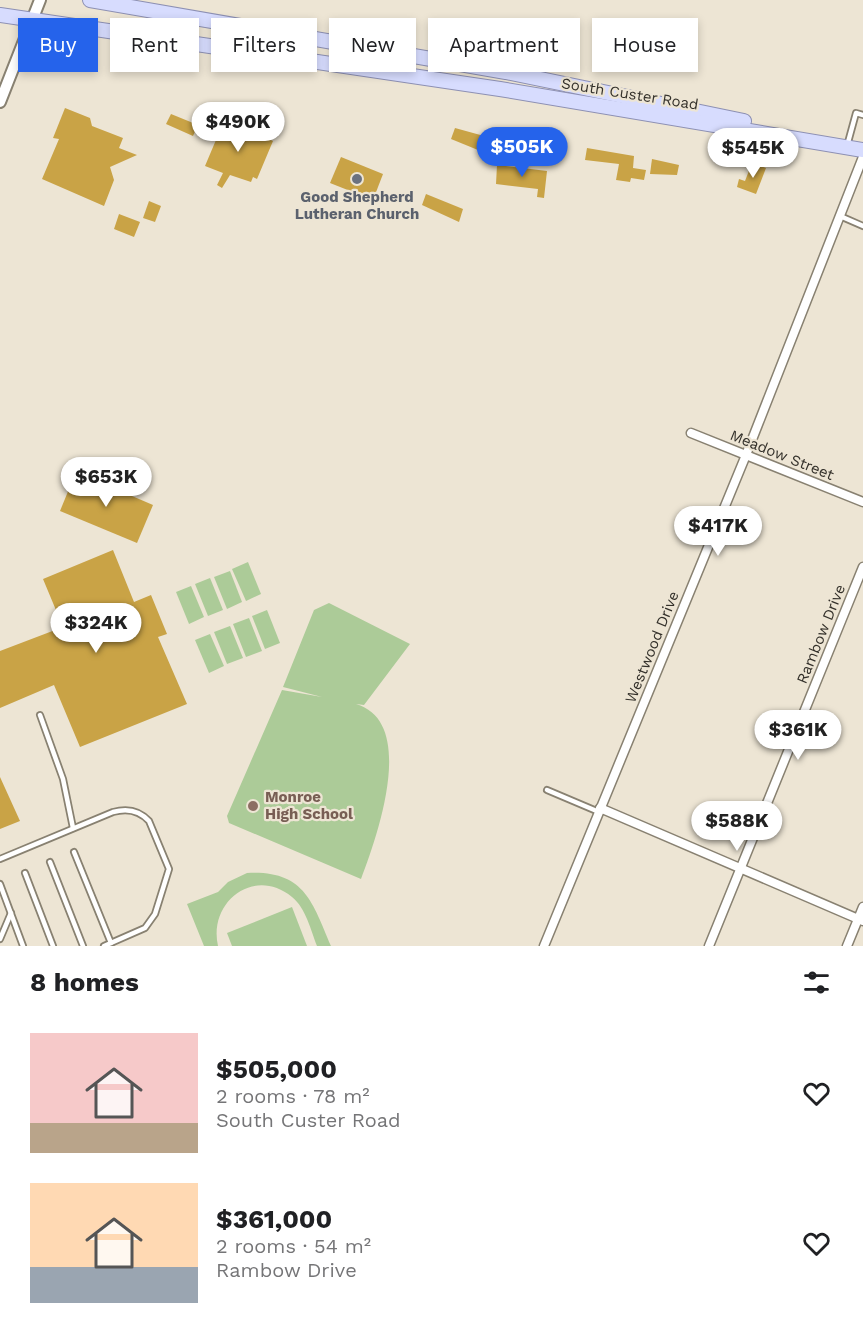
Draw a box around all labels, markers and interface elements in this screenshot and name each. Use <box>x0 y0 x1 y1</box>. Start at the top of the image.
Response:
chip: Buy <box>18 18 98 72</box>
chip: Rent <box>110 18 199 72</box>
chip: Filters <box>211 18 317 72</box>
chip: New <box>329 18 416 72</box>
chip: Apartment <box>428 18 580 72</box>
chip: House <box>592 18 698 72</box>
street label: South Custer Road <box>560 74 700 114</box>
pin: $490K <box>196 102 280 153</box>
text: $490K <box>206 109 270 133</box>
pin: $505K <box>480 127 564 178</box>
pin: $545K <box>711 128 795 179</box>
text: $505K <box>491 134 553 158</box>
text: $545K <box>722 135 784 159</box>
marker: Good Shepherd Lutheran Church <box>350 172 364 186</box>
place label: Good Shepherd Lutheran Church <box>295 188 419 223</box>
street label: Meadow Street <box>727 426 837 484</box>
pin: $653K <box>64 457 148 508</box>
text: $653K <box>75 464 137 488</box>
pin: $417K <box>676 506 760 557</box>
text: $417K <box>688 513 748 537</box>
street label: Rambow Drive <box>793 582 849 686</box>
street label: Westwood Drive <box>621 589 683 705</box>
pin: $324K <box>54 603 138 654</box>
text: $324K <box>64 610 128 634</box>
pin: $361K <box>756 710 840 761</box>
text: $361K <box>768 717 828 741</box>
place label: Monroe High School <box>265 788 353 823</box>
marker: Monroe High School <box>246 799 260 813</box>
pin: $588K <box>695 801 779 852</box>
text: $588K <box>705 808 769 832</box>
icon: filters <box>800 966 833 999</box>
text: 8 homes <box>30 967 139 997</box>
text: $505,000 <box>216 1054 337 1084</box>
icon: home <box>78 1057 150 1129</box>
icon: heart <box>800 1077 833 1110</box>
text: 2 rooms · 78 m² <box>216 1084 370 1108</box>
text: South Custer Road <box>216 1108 401 1132</box>
text: $361,000 <box>216 1204 332 1234</box>
icon: home <box>78 1207 150 1279</box>
icon: heart <box>800 1227 833 1260</box>
text: 2 rooms · 54 m² <box>216 1234 371 1258</box>
text: Rambow Drive <box>216 1258 357 1282</box>

